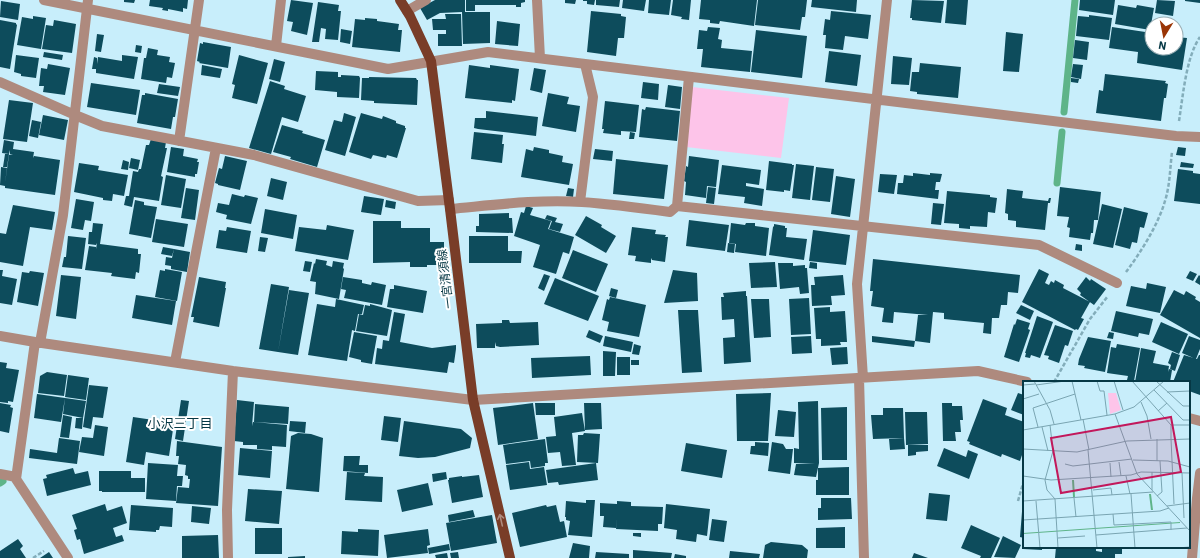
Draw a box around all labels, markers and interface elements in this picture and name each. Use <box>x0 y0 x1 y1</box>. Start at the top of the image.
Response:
north arrow <box>1144 16 1184 56</box>
text: N <box>1157 38 1167 53</box>
street label: 一宮清須線 <box>434 248 456 310</box>
inset map <box>1023 381 1190 548</box>
district label: 小沢三丁目 <box>147 415 213 432</box>
one-way arrow <box>497 514 505 527</box>

